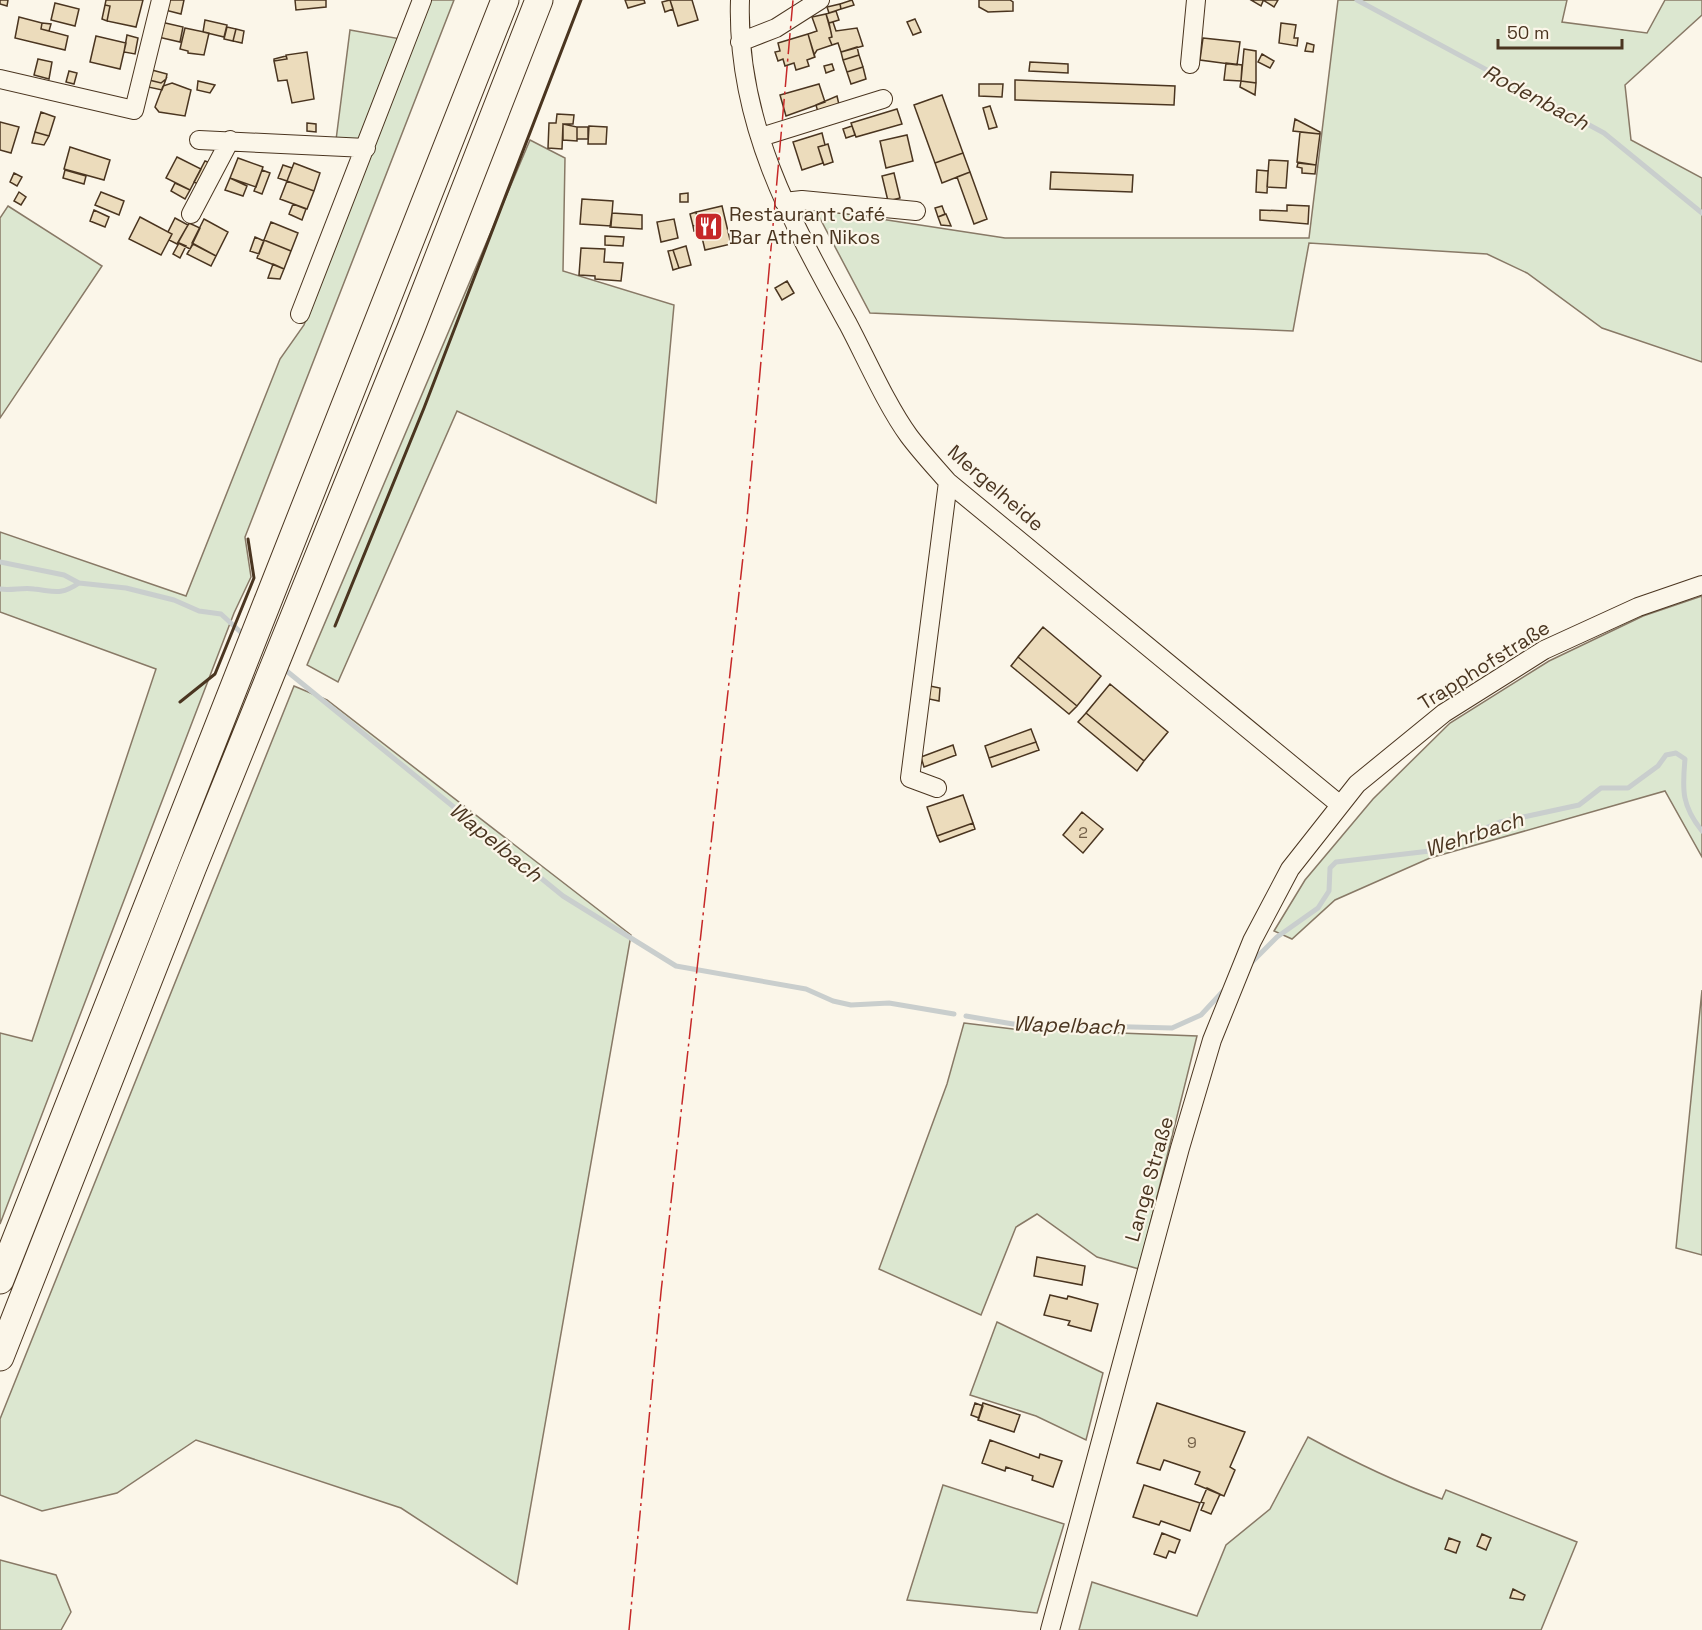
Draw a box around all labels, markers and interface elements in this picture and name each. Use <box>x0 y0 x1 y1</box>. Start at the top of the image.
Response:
scale bar <box>1498 12 1622 50</box>
text: 50 m <box>1507 21 1549 44</box>
water label: Rodenbach <box>1479 58 1594 137</box>
place label: Restaurant Café Bar Athen Nikos <box>729 201 885 250</box>
restaurant icon: Restaurant Café Bar Athen Nikos <box>692 210 724 242</box>
street label: Mergelheide <box>942 439 1050 537</box>
street label: Trapphofstraße <box>1413 614 1555 716</box>
water label: Wapelbach <box>444 796 549 888</box>
water label: Wehrbach <box>1421 805 1528 863</box>
house number: 2 <box>1078 822 1088 843</box>
water label: Wapelbach <box>1013 1010 1127 1040</box>
street label: Lange Straße <box>1119 1113 1179 1245</box>
house number: 9 <box>1187 1432 1197 1453</box>

